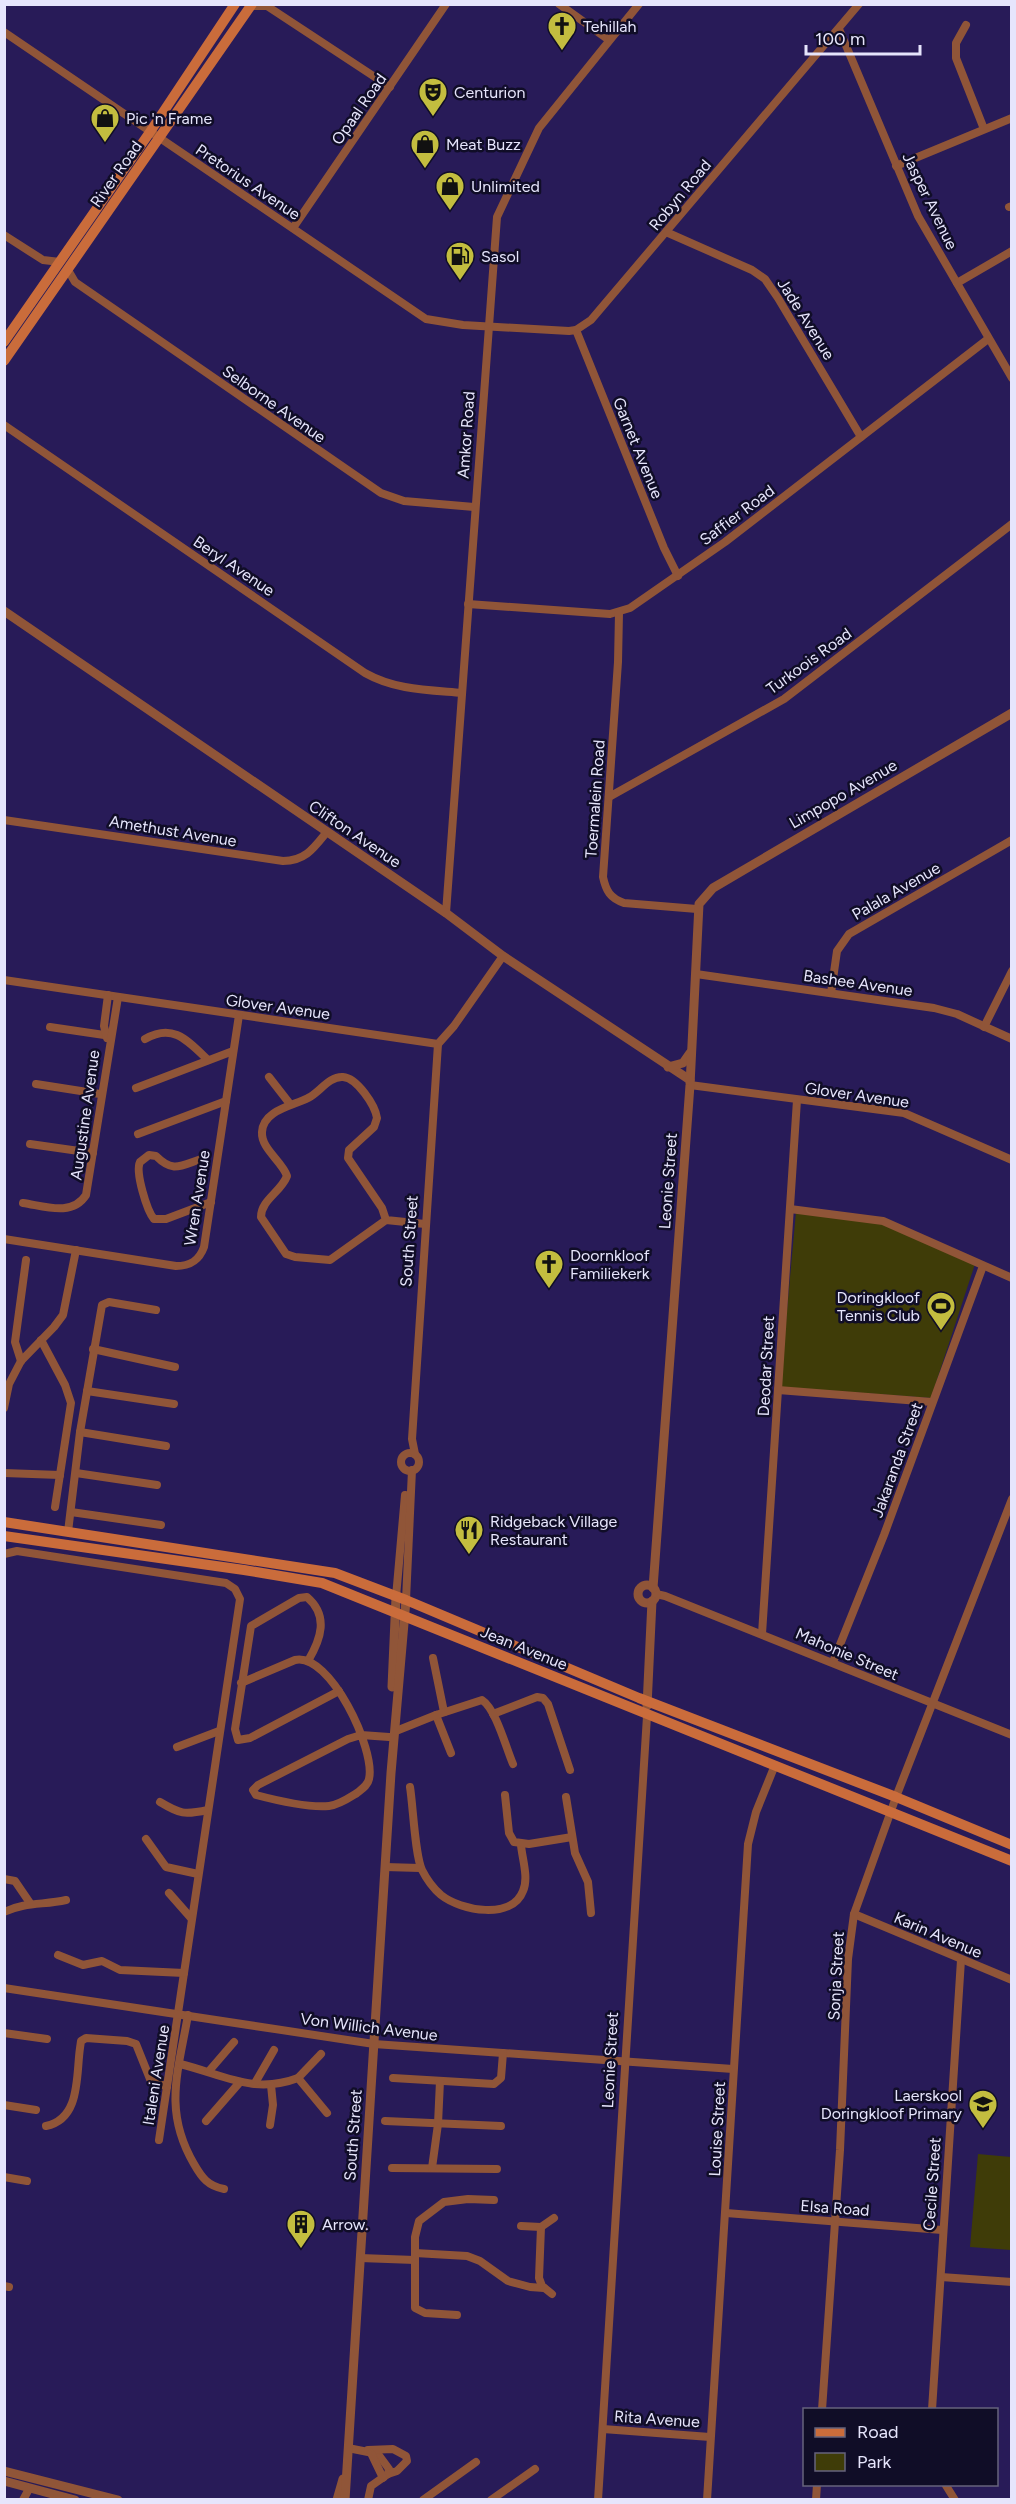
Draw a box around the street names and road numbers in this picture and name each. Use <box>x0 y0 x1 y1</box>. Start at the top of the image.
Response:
street label: Opaal Road <box>328 70 390 148</box>
street label: River Road <box>86 137 146 211</box>
street label: Pretorius Avenue <box>192 140 304 224</box>
street label: Jasper Avenue <box>898 149 962 253</box>
street label: Robyn Road <box>645 156 715 234</box>
street label: Jade Avenue <box>773 275 839 364</box>
street label: Selborne Avenue <box>219 361 330 447</box>
street label: Amkor Road <box>453 391 479 479</box>
street label: Garnet Avenue <box>609 395 667 502</box>
street label: Saffier Road <box>696 481 778 549</box>
street label: Beryl Avenue <box>190 532 278 600</box>
street label: Turkoois Road <box>763 624 855 698</box>
street label: Toermalein Road <box>581 739 609 859</box>
street label: Limpopo Avenue <box>786 755 900 833</box>
street label: Clifton Avenue <box>305 796 405 872</box>
street label: Amethust Avenue <box>108 812 238 850</box>
street label: Palala Avenue <box>849 858 944 924</box>
street label: Bashee Avenue <box>802 966 914 1000</box>
street label: Glover Avenue <box>225 990 332 1024</box>
street label: Augustine Avenue <box>66 1049 104 1181</box>
street label: Glover Avenue <box>804 1078 911 1112</box>
street label: Leonie Street <box>655 1132 681 1230</box>
street label: Wren Avenue <box>180 1149 214 1247</box>
street label: South Street <box>396 1195 422 1287</box>
street label: Deodar Street <box>754 1315 778 1417</box>
street label: Jakaranda Street <box>867 1400 927 1520</box>
street label: Jean Avenue <box>478 1622 571 1674</box>
street label: Mahonie Street <box>793 1624 901 1684</box>
street label: Karin Avenue <box>891 1908 985 1962</box>
street label: Sonja Street <box>824 1931 848 2021</box>
street label: Von Willich Avenue <box>299 2009 439 2045</box>
street label: Leonie Street <box>598 2011 622 2109</box>
street label: Italeni Avenue <box>139 2023 173 2127</box>
street label: Louise Street <box>705 2081 729 2177</box>
street label: South Street <box>340 2089 366 2181</box>
street label: Cecile Street <box>919 2137 945 2231</box>
street label: Elsa Road <box>800 2196 870 2220</box>
street label: Rita Avenue <box>613 2407 701 2431</box>

